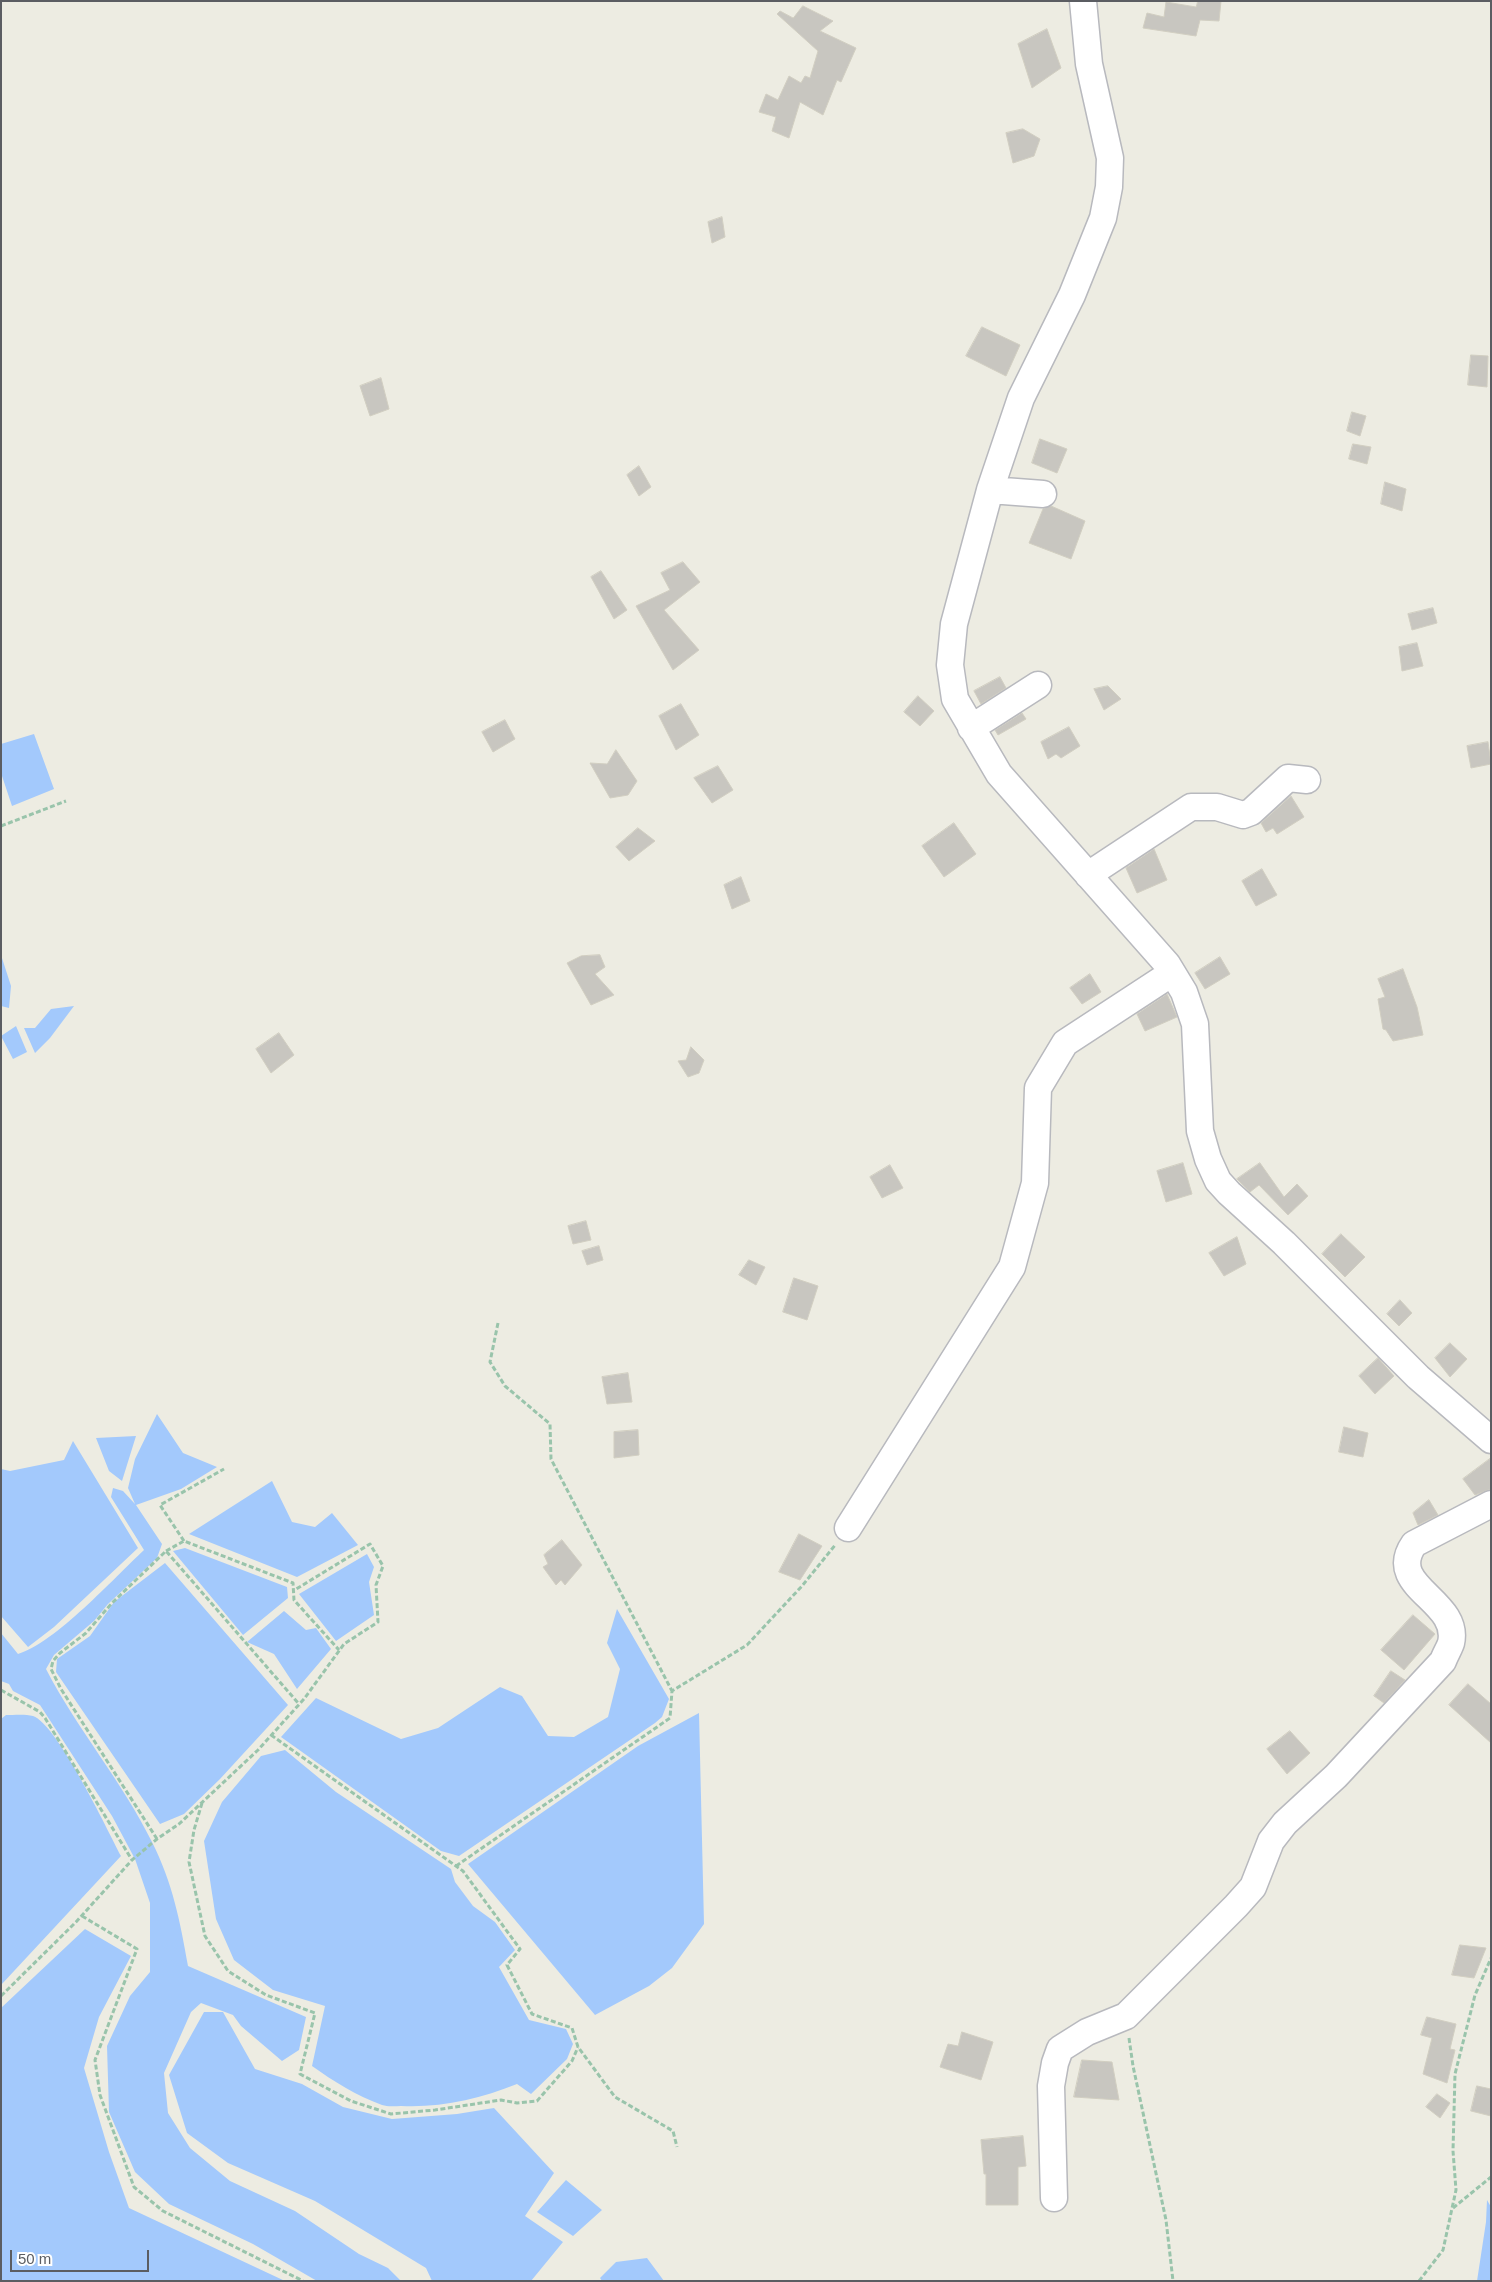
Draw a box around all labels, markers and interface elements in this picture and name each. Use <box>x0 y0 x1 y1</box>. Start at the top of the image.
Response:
scale bar <box>12 2240 151 2272</box>
text: 50 m <box>18 2250 51 2267</box>

